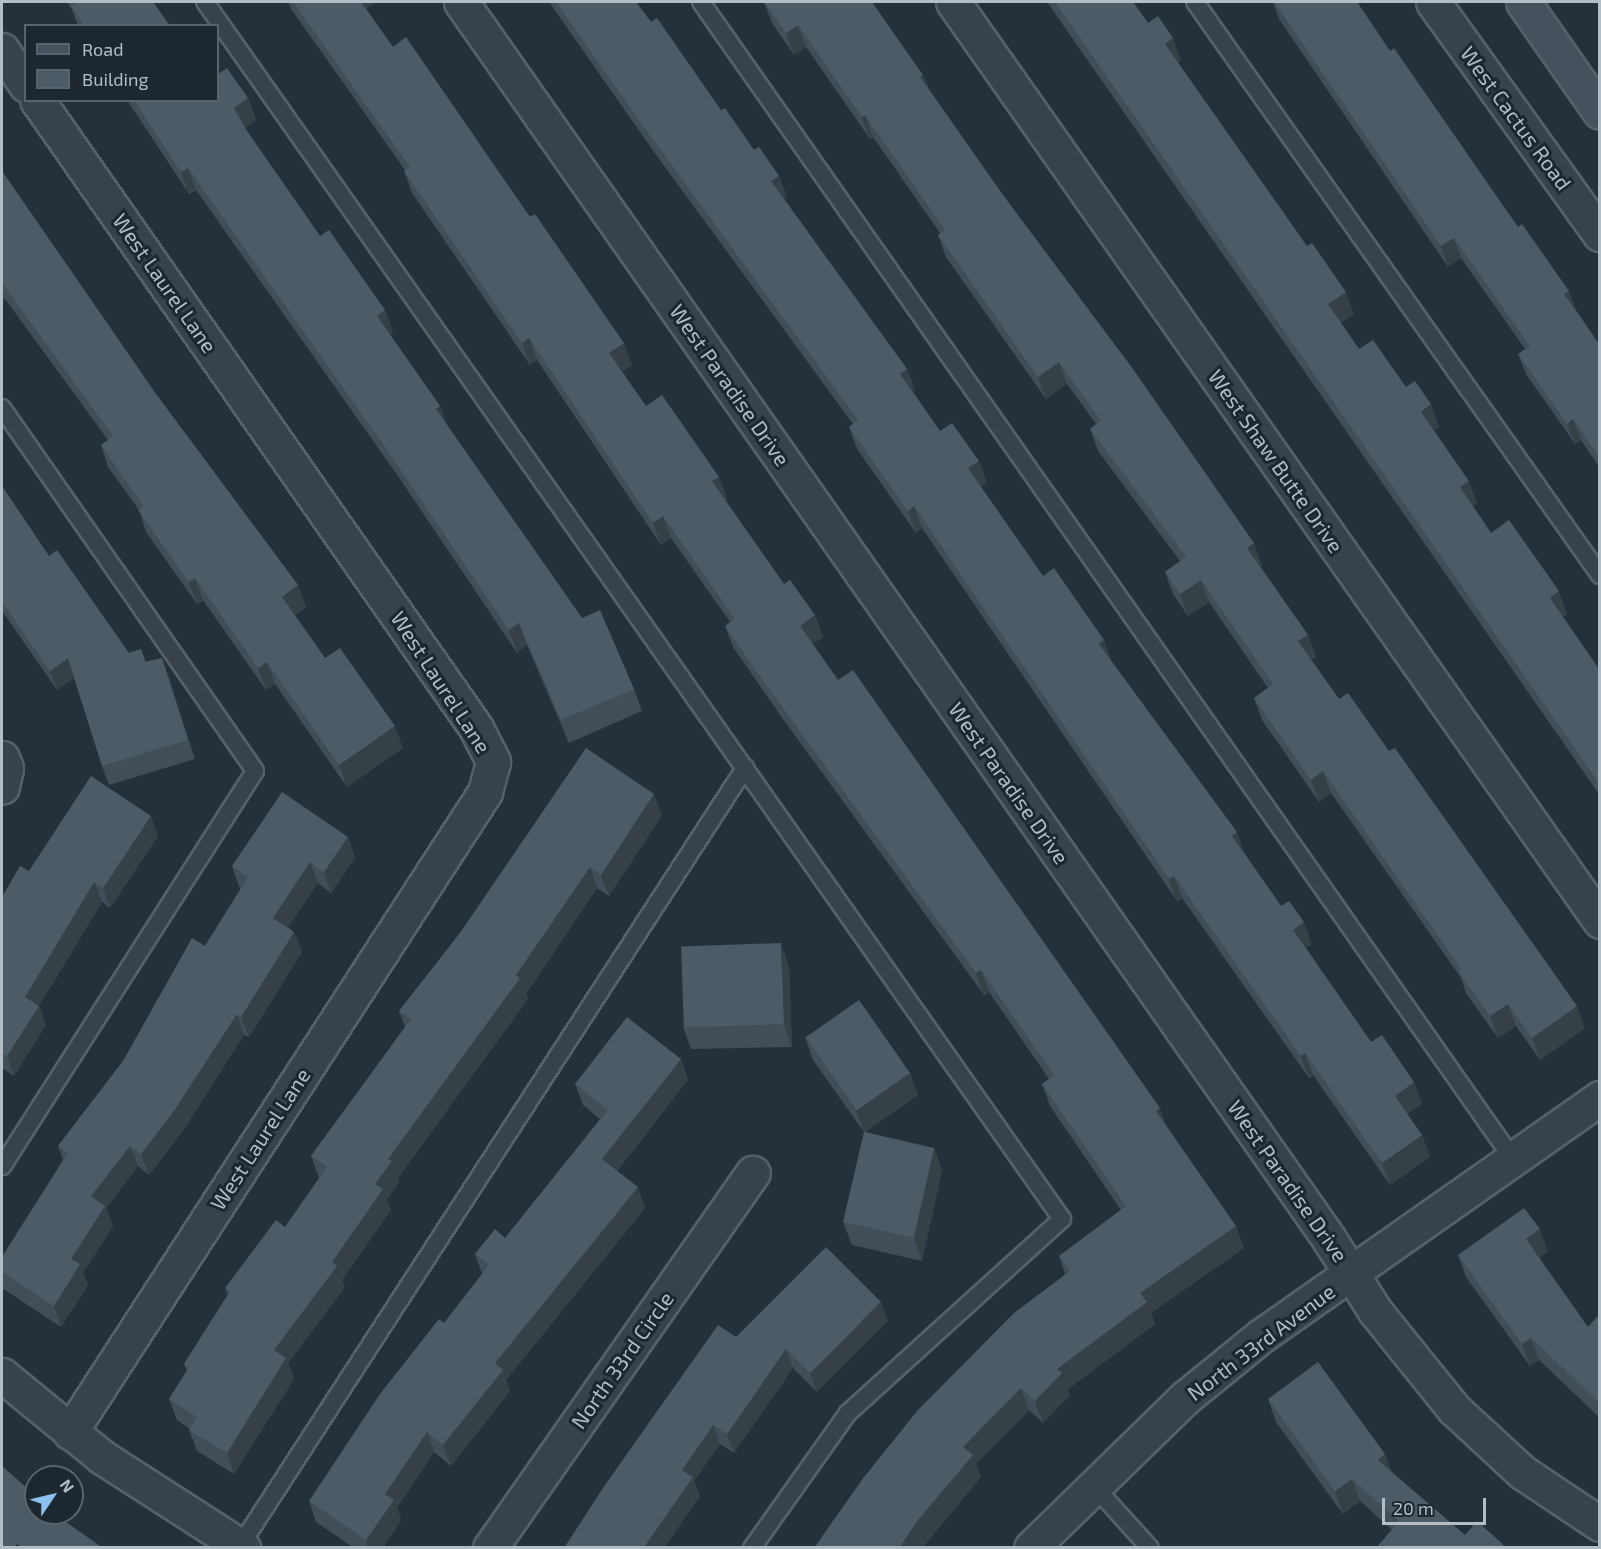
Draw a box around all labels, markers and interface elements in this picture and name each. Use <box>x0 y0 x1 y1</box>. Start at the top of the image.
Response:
legend <box>24 24 219 102</box>
text: Road <box>82 38 123 60</box>
street label: West Cactus Road <box>1455 41 1577 195</box>
text: Building <box>82 68 149 90</box>
street label: West Laurel Lane <box>107 208 223 358</box>
street label: West Paradise Drive <box>665 299 795 471</box>
street label: West Shaw Butte Drive <box>1203 364 1349 558</box>
street label: West Laurel Lane <box>386 606 496 758</box>
street label: West Paradise Drive <box>944 697 1074 869</box>
street label: West Laurel Lane <box>205 1063 315 1215</box>
street label: West Paradise Drive <box>1223 1095 1353 1267</box>
street label: North 33rd Avenue <box>1182 1278 1340 1406</box>
street label: North 33rd Circle <box>565 1287 679 1433</box>
north arrow <box>24 1465 84 1525</box>
text: N <box>56 1475 79 1496</box>
scale bar <box>1385 1486 1488 1524</box>
text: 20 m <box>1393 1497 1434 1519</box>

